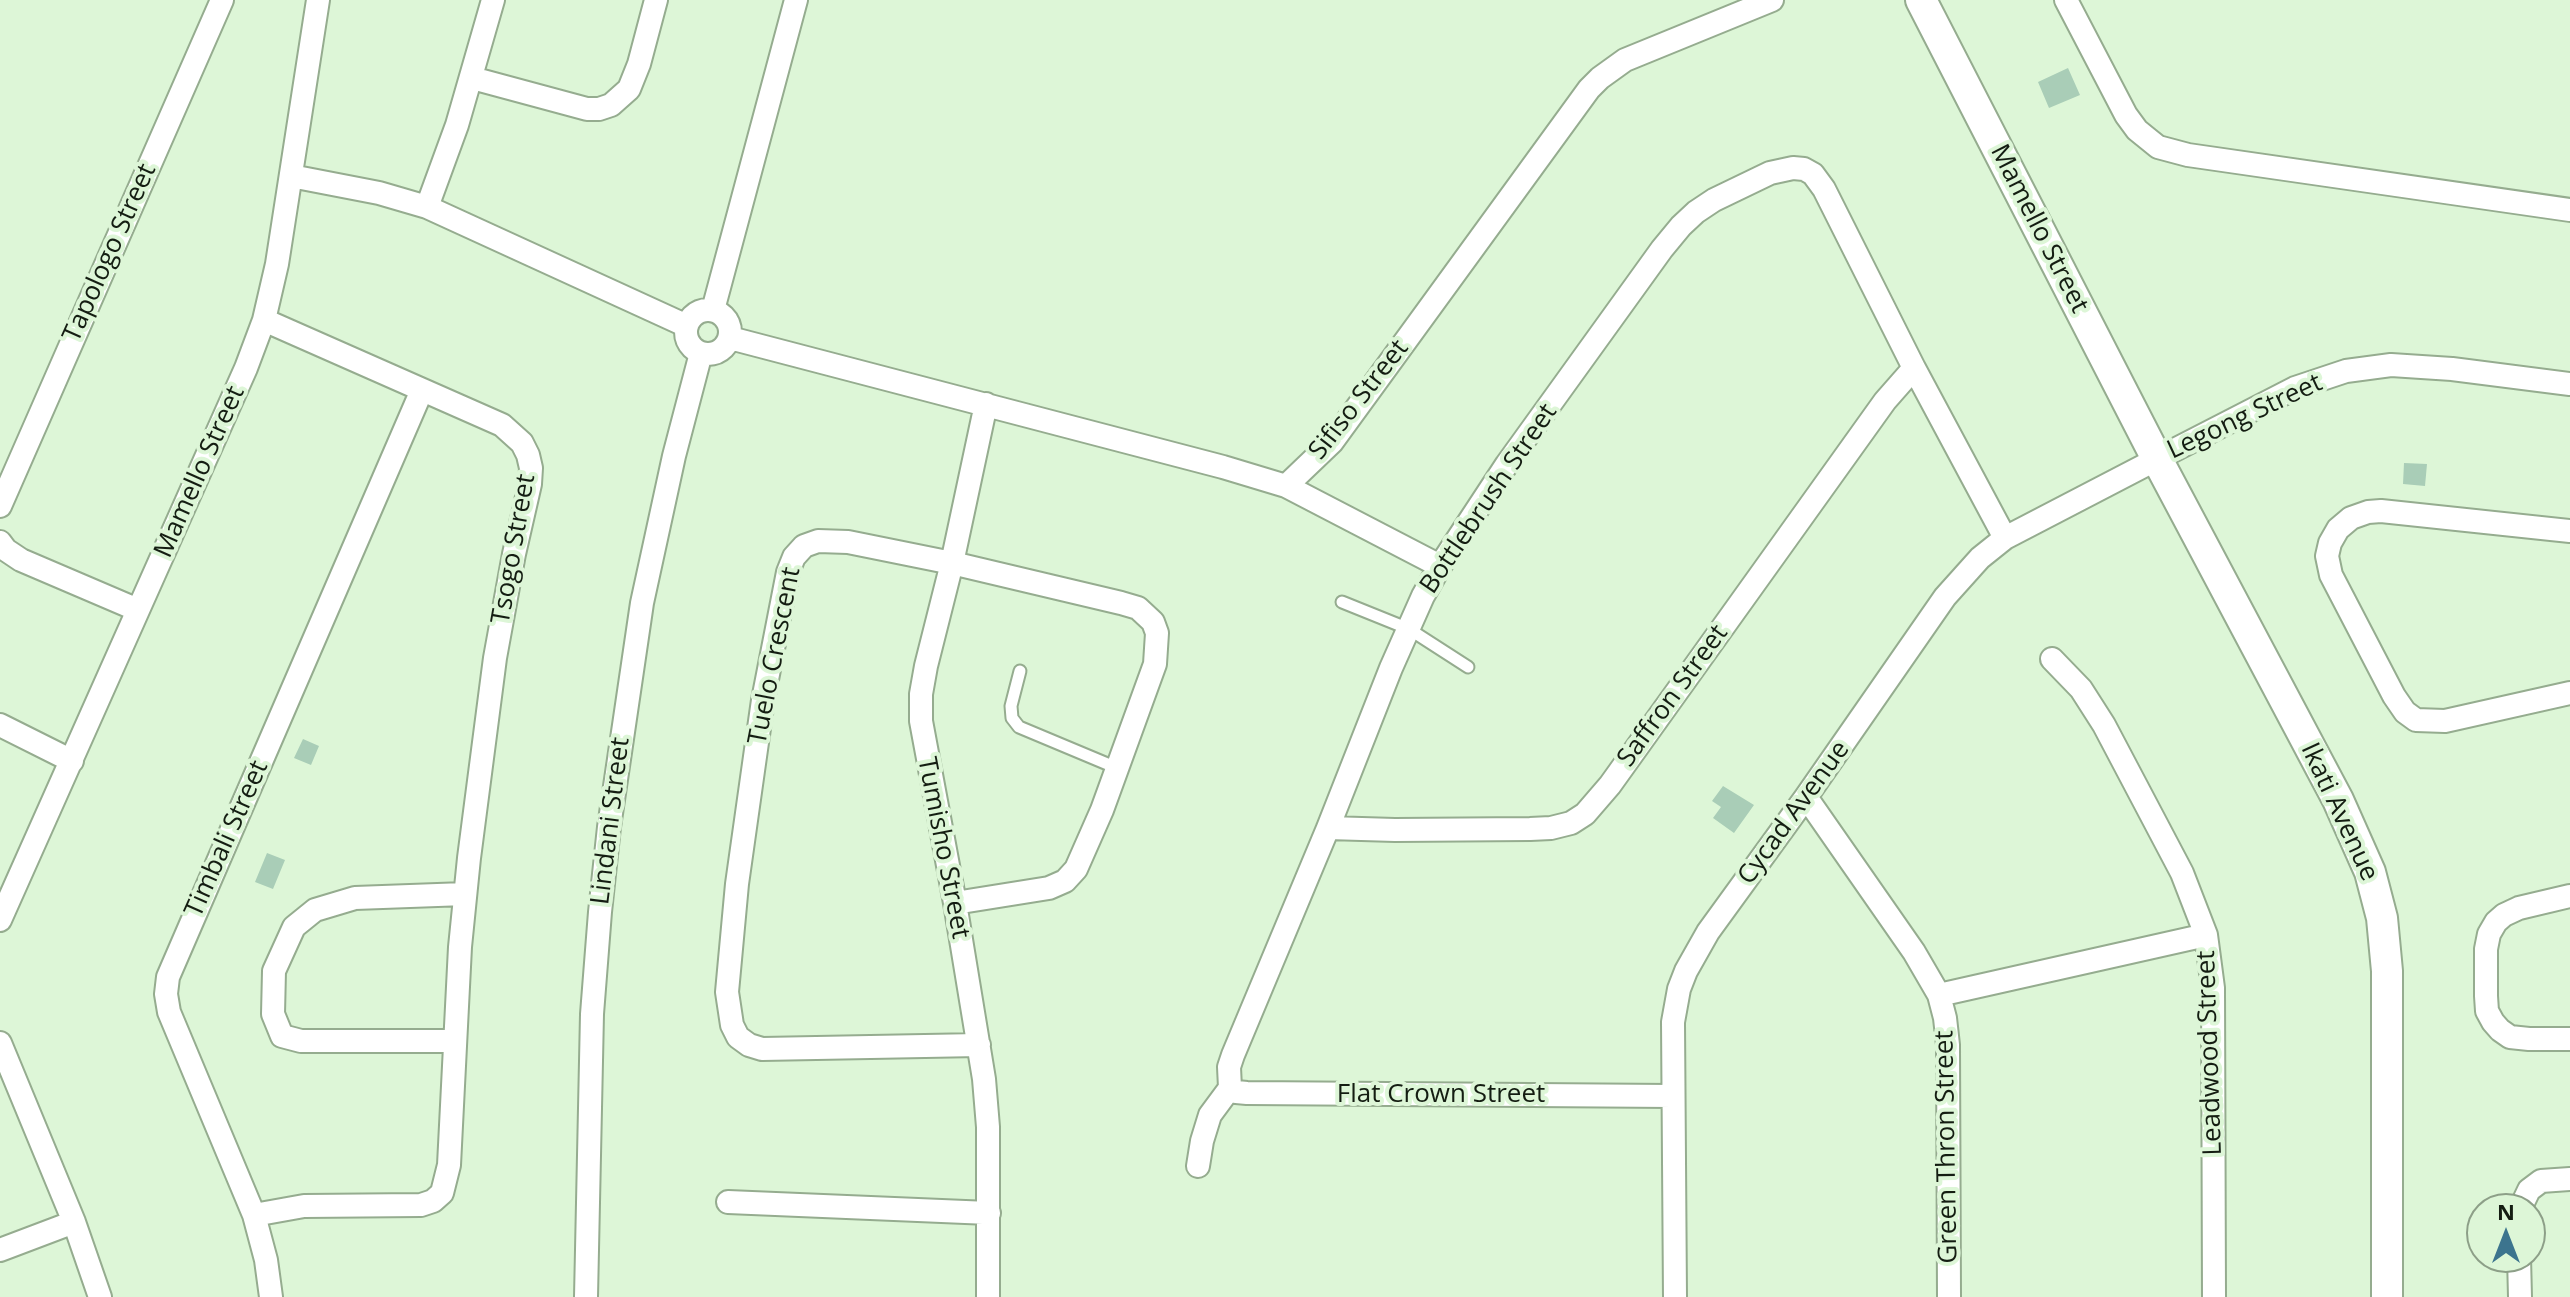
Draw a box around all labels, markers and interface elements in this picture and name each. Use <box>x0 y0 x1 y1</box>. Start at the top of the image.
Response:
street label: Mamello Street <box>1983 140 2095 318</box>
street label: Tapologo Street <box>57 159 163 347</box>
street label: Sifiso Street <box>1303 334 1415 466</box>
street label: Legong Street <box>2163 367 2327 467</box>
street label: Mamello Street <box>148 381 252 563</box>
street label: Bottlebrush Street <box>1414 398 1564 600</box>
street label: Tsogo Street <box>485 472 543 626</box>
street label: Tuelo Crescent <box>743 565 807 747</box>
street label: Saffron Street <box>1611 619 1735 773</box>
street label: Cycad Avenue <box>1732 735 1856 891</box>
street label: Lindani Street <box>585 736 637 906</box>
street label: Ikati Avenue <box>2293 738 2385 886</box>
street label: Tumisho Street <box>910 755 976 941</box>
street label: Timbali Street <box>179 756 275 922</box>
street label: Leadwood Street <box>2191 950 2229 1156</box>
street label: Green Thron Street <box>1929 1030 1965 1264</box>
street label: Flat Crown Street <box>1337 1079 1545 1111</box>
north arrow <box>2466 1193 2546 1273</box>
text: N <box>2497 1196 2515 1226</box>

